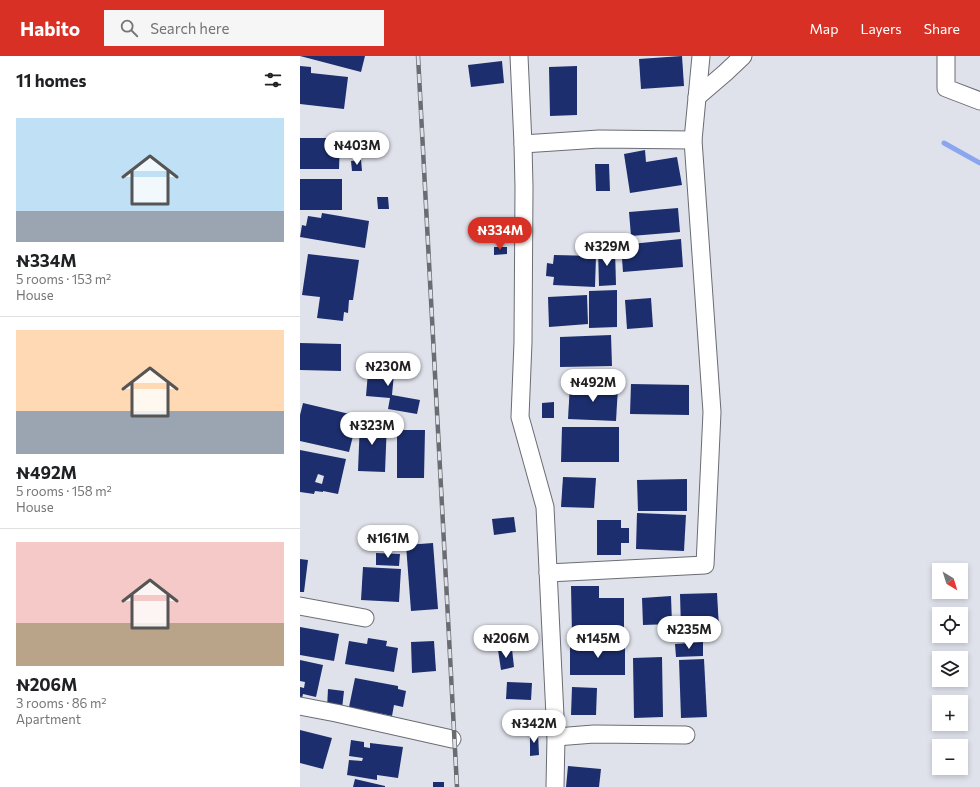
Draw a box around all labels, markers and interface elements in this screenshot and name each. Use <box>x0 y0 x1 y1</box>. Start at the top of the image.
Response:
search box <box>104 10 384 46</box>
text: Habito <box>20 17 80 40</box>
icon: search <box>118 17 140 39</box>
text: Search here <box>150 19 229 37</box>
text: Map <box>810 20 838 37</box>
text: Layers <box>860 20 902 37</box>
text: Share <box>924 20 960 37</box>
icon: filters <box>262 69 284 91</box>
text: 11 homes <box>16 70 86 91</box>
pin: ₦403M <box>329 132 385 166</box>
text: ₦403M <box>333 137 381 153</box>
icon: home <box>114 144 186 216</box>
pin: ₦334M <box>472 217 528 251</box>
text: ₦334M <box>477 222 523 238</box>
pin: ₦329M <box>579 233 635 267</box>
text: ₦329M <box>584 238 630 254</box>
text: ₦334M <box>16 250 77 271</box>
text: 5 rooms · 153 m² <box>16 271 111 287</box>
text: House <box>16 287 54 303</box>
pin: ₦230M <box>360 353 416 387</box>
icon: home <box>114 356 186 428</box>
text: ₦230M <box>365 358 411 374</box>
pin: ₦492M <box>565 369 621 403</box>
text: ₦492M <box>570 374 616 390</box>
pin: ₦323M <box>344 412 400 446</box>
text: ₦323M <box>349 417 395 433</box>
text: ₦492M <box>16 462 77 483</box>
text: 5 rooms · 158 m² <box>16 483 112 499</box>
text: House <box>16 499 54 515</box>
pin: ₦161M <box>360 525 416 559</box>
text: ₦161M <box>366 530 410 546</box>
north arrow <box>932 563 968 599</box>
map controls <box>932 563 968 775</box>
icon: home <box>114 568 186 640</box>
button: locate <box>932 607 968 643</box>
pin: ₦235M <box>661 616 717 650</box>
text: ₦235M <box>666 621 712 637</box>
pin: ₦206M <box>478 625 534 659</box>
pin: ₦145M <box>570 625 626 659</box>
text: ₦206M <box>483 630 529 646</box>
text: ₦145M <box>576 630 620 646</box>
button: layers <box>932 651 968 687</box>
text: ₦206M <box>16 674 77 695</box>
text: 3 rooms · 86 m² <box>16 695 107 711</box>
button: + <box>932 695 968 731</box>
pin: ₦342M <box>506 710 562 744</box>
text: Apartment <box>16 711 81 727</box>
text: ₦342M <box>511 715 557 731</box>
button: − <box>932 739 968 775</box>

